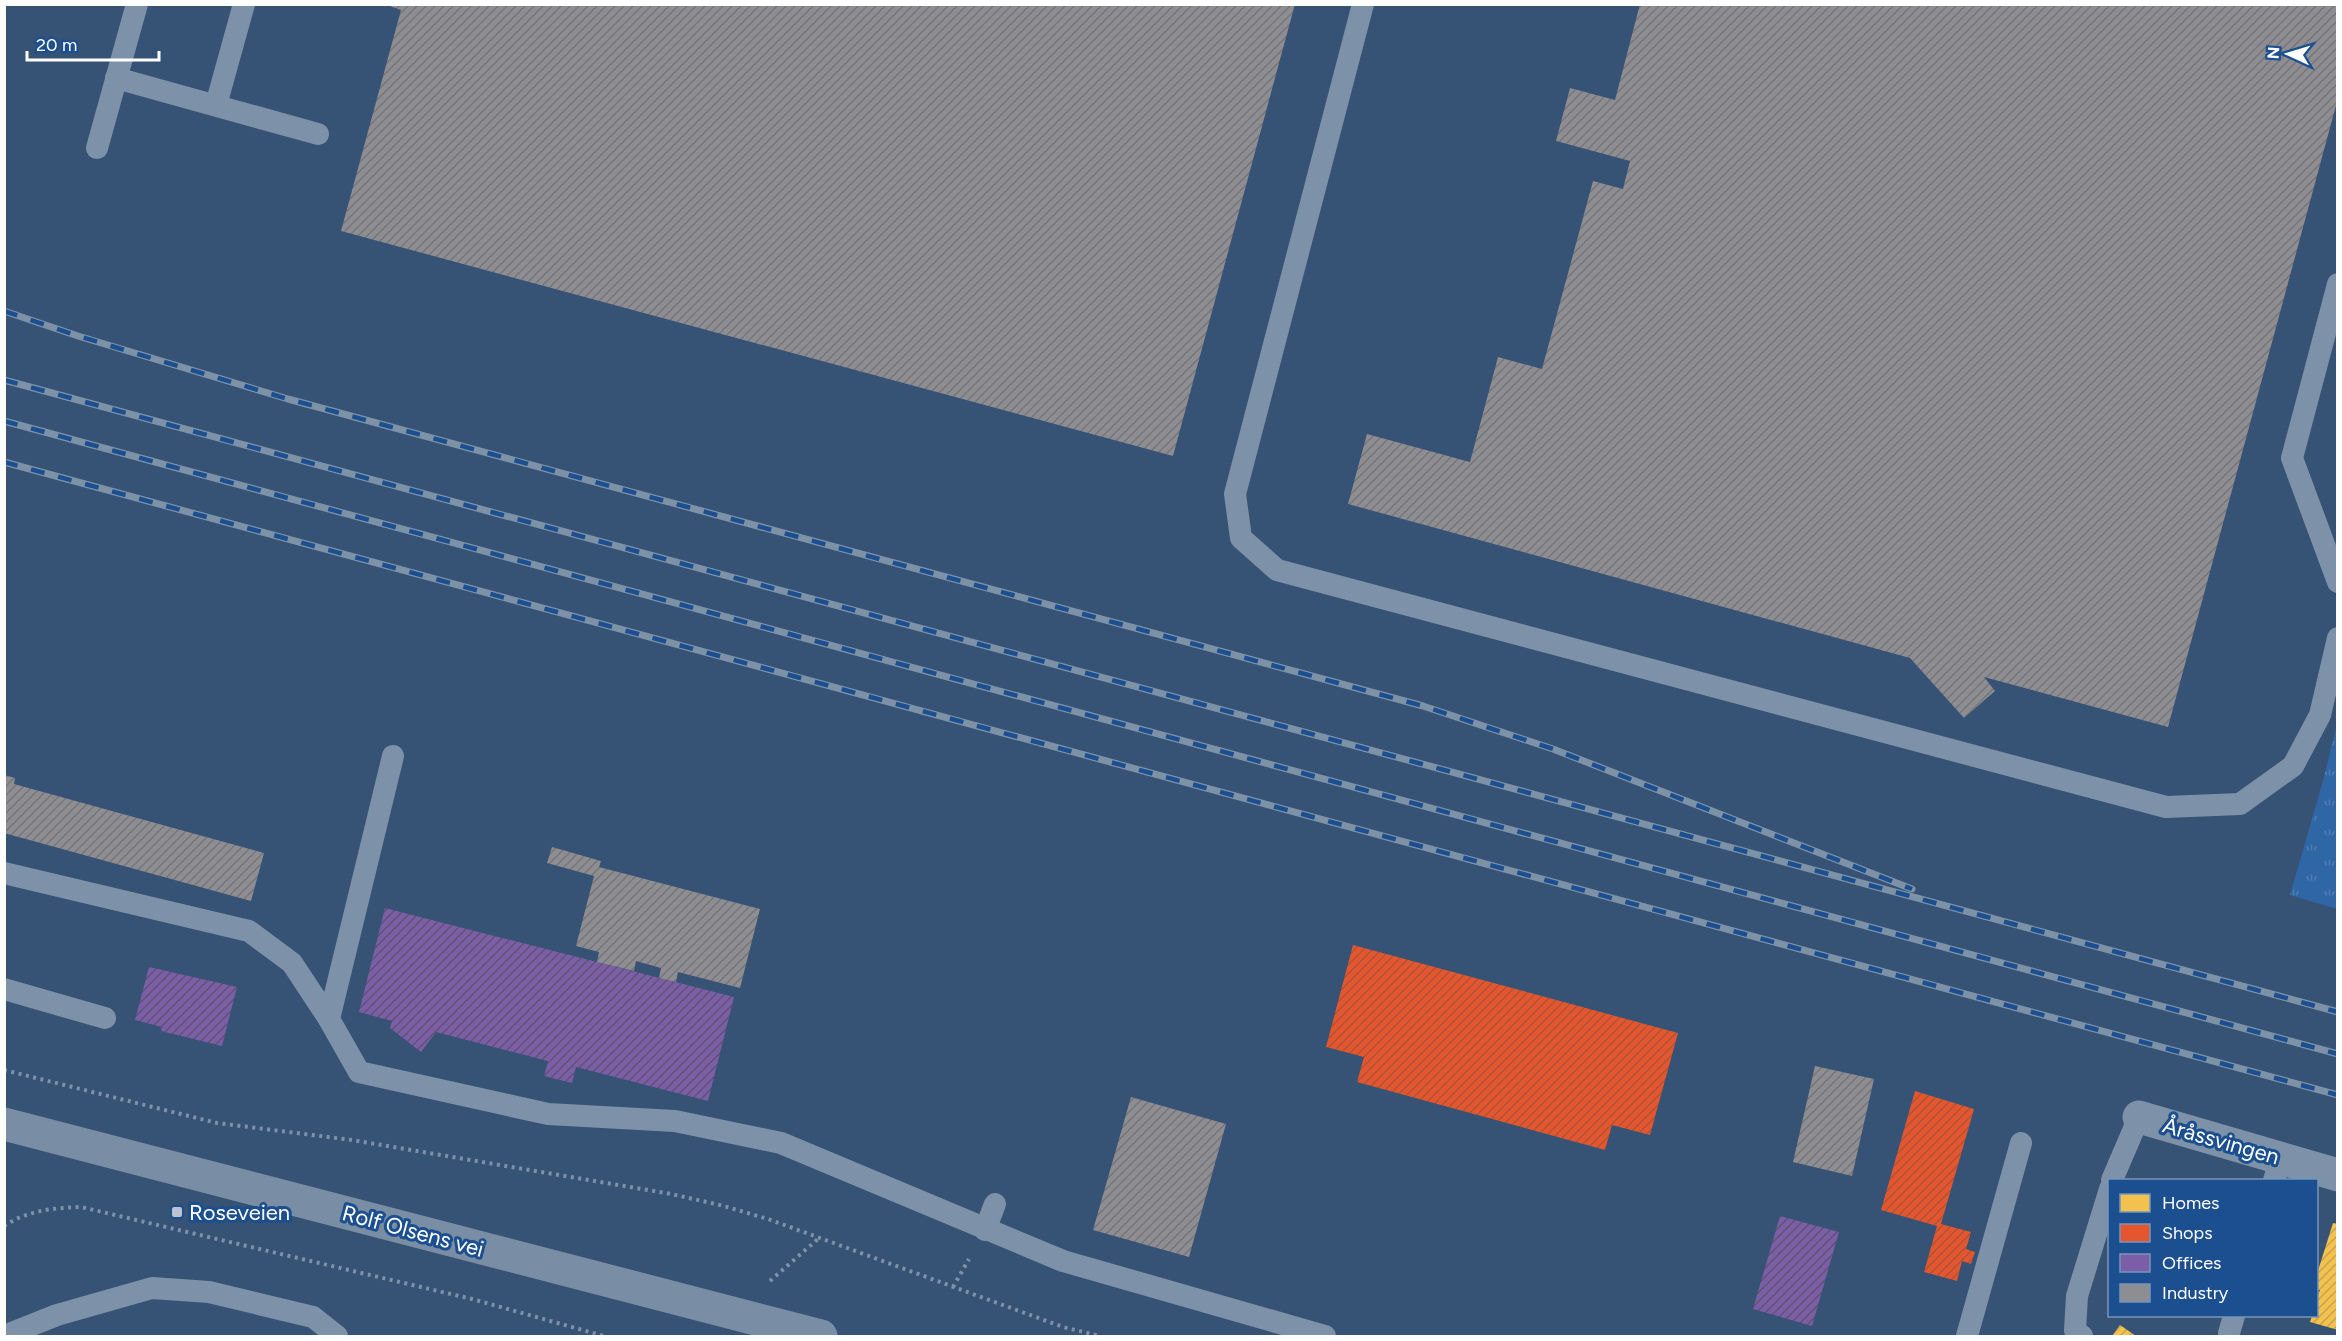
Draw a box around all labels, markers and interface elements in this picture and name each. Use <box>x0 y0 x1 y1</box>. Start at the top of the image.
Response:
scale bar <box>27 24 159 62</box>
north arrow <box>2258 24 2318 84</box>
text: 20 m <box>36 34 77 56</box>
text: N <box>2264 46 2283 60</box>
street label: Åråssvingen <box>2160 1111 2282 1171</box>
legend <box>2108 1179 2318 1317</box>
text: Homes <box>2162 1192 2220 1214</box>
place label: Roseveien <box>189 1199 290 1226</box>
street label: Rolf Olsens vei <box>339 1199 487 1263</box>
marker: Roseveien <box>170 1205 184 1219</box>
text: Shops <box>2162 1222 2213 1244</box>
text: Offices <box>2162 1252 2221 1274</box>
text: Industry <box>2162 1282 2229 1304</box>

